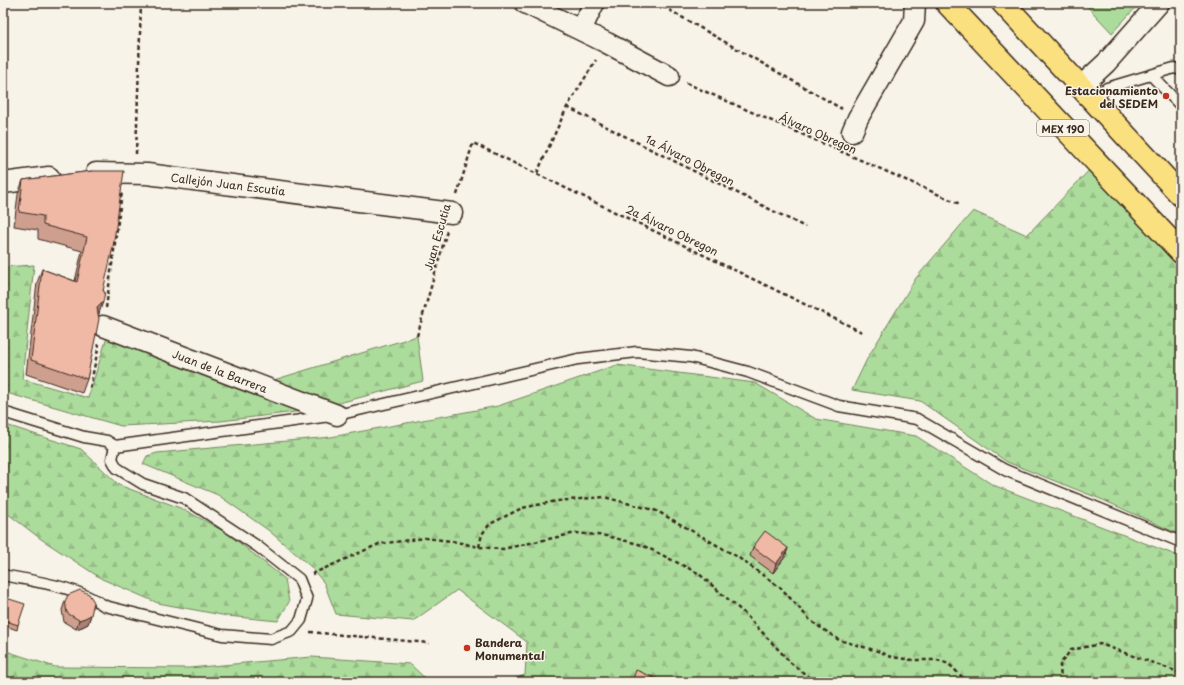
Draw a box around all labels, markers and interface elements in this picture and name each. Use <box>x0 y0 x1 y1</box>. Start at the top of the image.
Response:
place label: Estacionamiento del SEDEM <box>1065 82 1159 112</box>
marker: Estacionamiento del SEDEM <box>1161 91 1171 101</box>
street label: Álvaro Obregon <box>776 108 860 158</box>
road number: MEX 190 <box>1037 120 1089 136</box>
street label: 1a Álvaro Obregon <box>643 130 737 190</box>
street label: Callejón Juan Escutia <box>170 169 286 199</box>
street label: 2a Álvaro Obregon <box>623 200 721 260</box>
street label: Juan Escutia <box>419 201 455 272</box>
street label: Juan de la Barrera <box>170 345 270 397</box>
place label: Bandera Monumental <box>475 634 544 664</box>
marker: Bandera Monumental <box>462 643 472 653</box>

